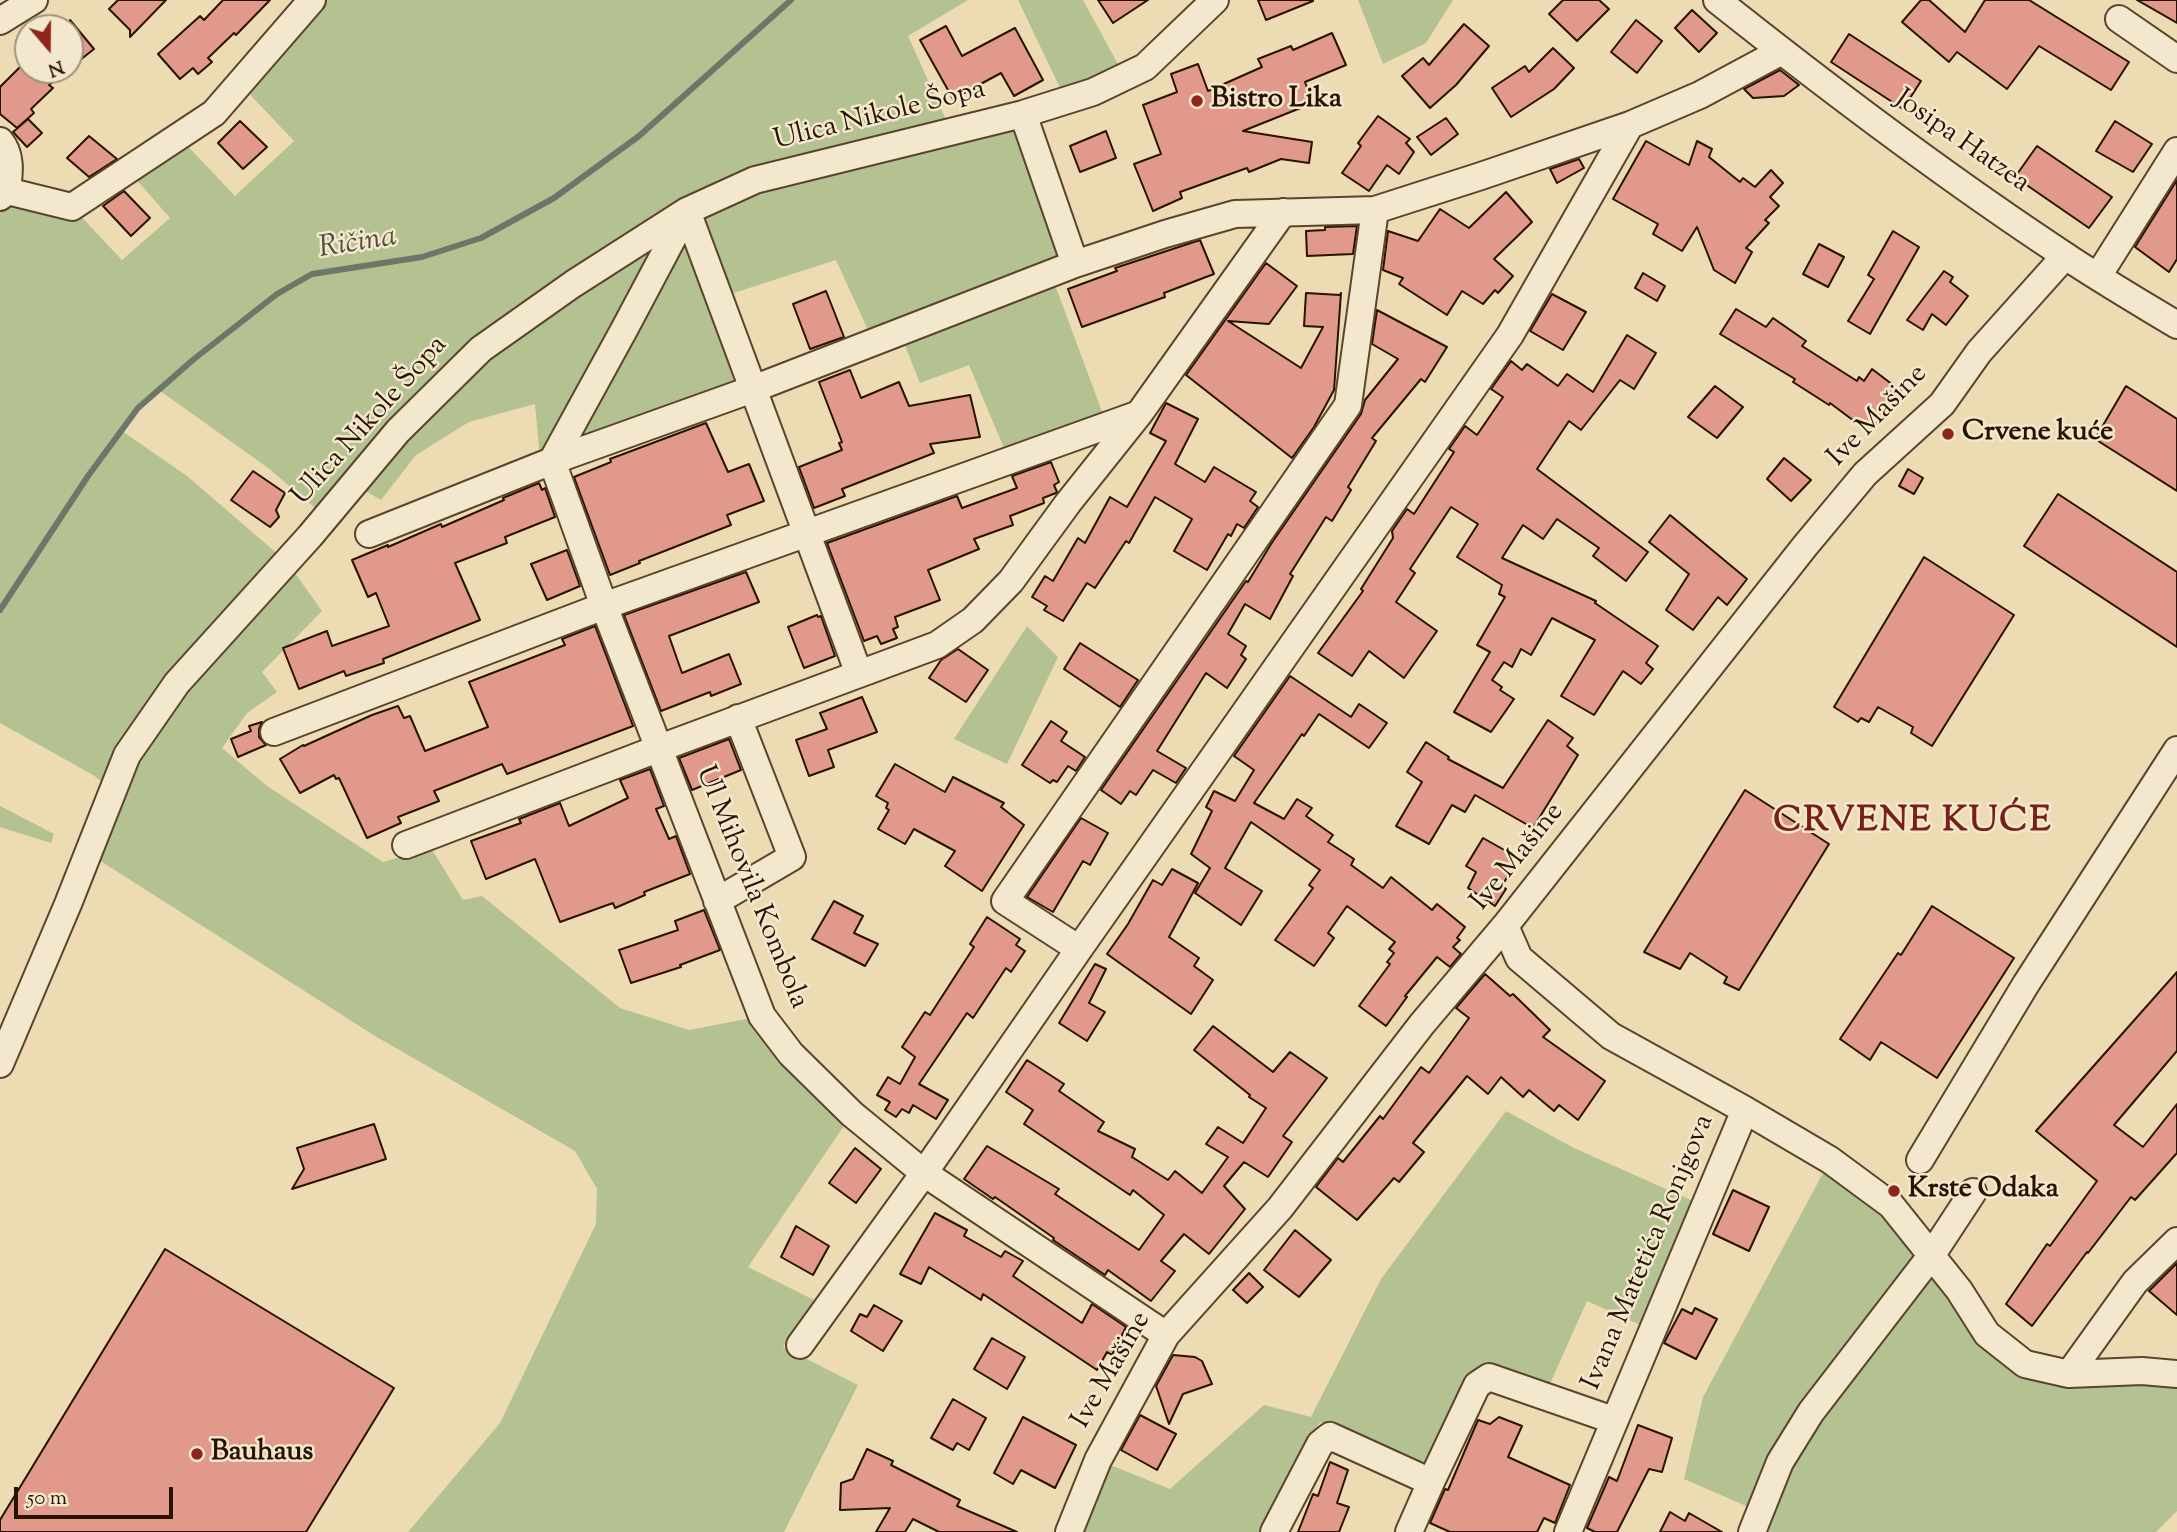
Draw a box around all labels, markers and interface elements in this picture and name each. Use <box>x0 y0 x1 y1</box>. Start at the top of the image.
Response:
north arrow <box>14 14 84 84</box>
text: N <box>44 52 67 83</box>
street label: Ulica Nikole Šopa <box>771 74 989 160</box>
place label: Bistro Lika <box>1211 84 1342 118</box>
street label: Josipa Hatzea <box>1887 84 2035 202</box>
marker: Bistro Lika <box>1189 93 1205 109</box>
water label: Ričina <box>317 221 399 269</box>
street label: Ulica Nikole Šopa <box>286 330 456 514</box>
street label: Ive Mašine <box>1822 359 1936 475</box>
place label: Crvene kuće <box>1962 417 2113 451</box>
marker: Crvene kuće <box>1940 426 1956 442</box>
street label: Ul Mihovila Kombola <box>686 762 814 1014</box>
street label: Ive Mašine <box>1465 797 1573 919</box>
district label: CRVENE KUĆE <box>1775 803 2051 845</box>
street label: Ivana Matetića Ronjgova <box>1577 1110 1723 1396</box>
place label: Krste Odaka <box>1908 1174 2059 1208</box>
marker: Krste Odaka <box>1886 1183 1902 1199</box>
street label: Ive Mašine <box>1066 1307 1160 1435</box>
place label: Bauhaus <box>211 1437 313 1471</box>
marker: Bauhaus <box>189 1446 205 1462</box>
scale bar <box>18 1472 177 1516</box>
text: 50 m <box>27 1484 67 1514</box>

